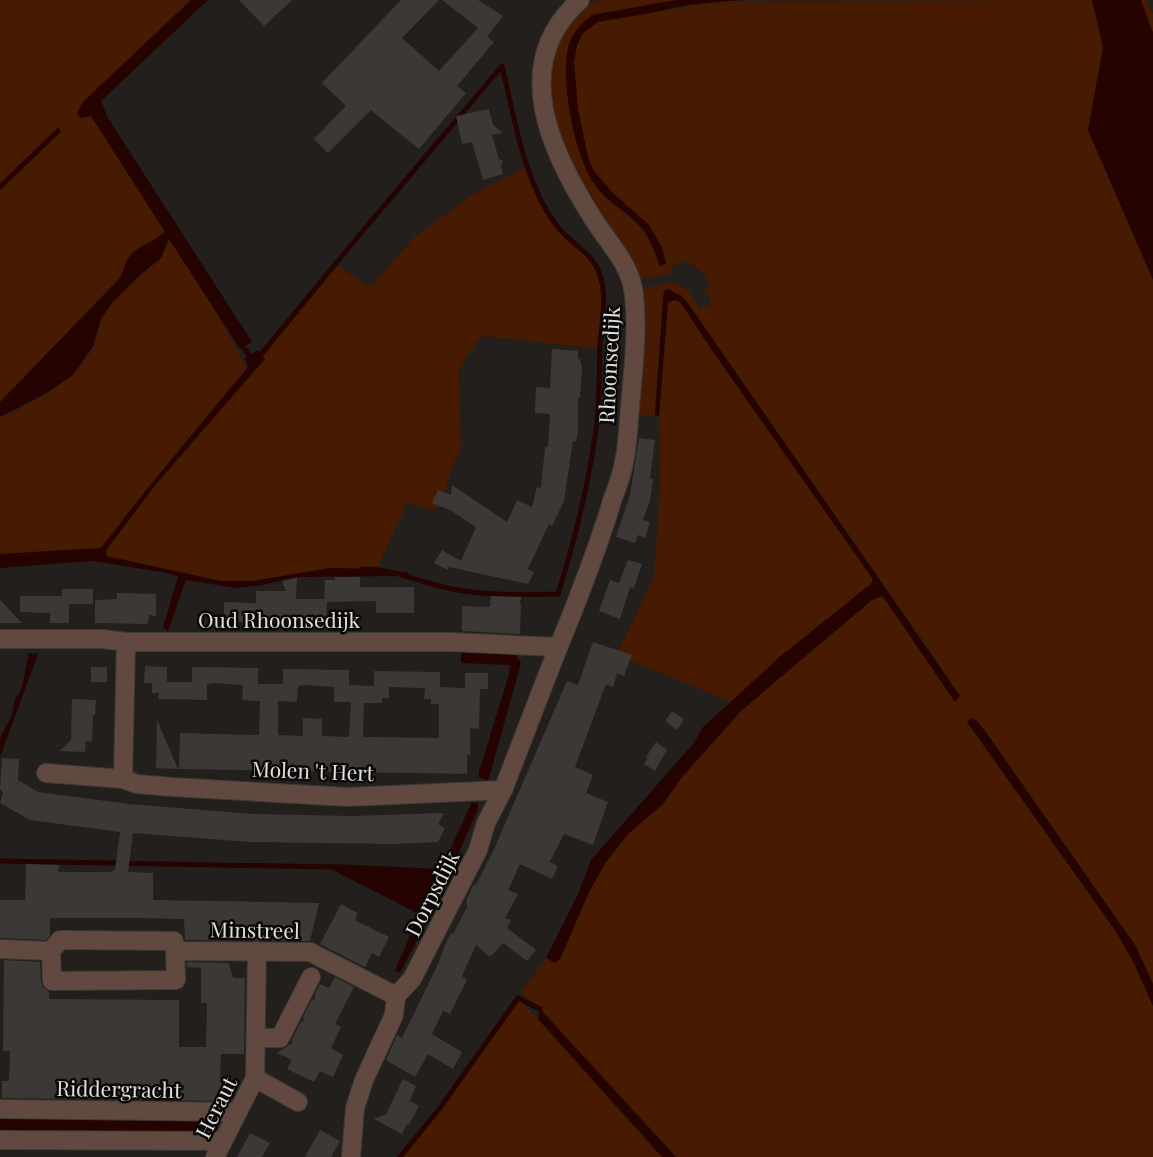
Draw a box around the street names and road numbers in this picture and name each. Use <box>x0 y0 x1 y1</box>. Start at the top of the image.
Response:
street label: Rhoonsedijk <box>591 305 625 424</box>
street label: Oud Rhoonsedijk <box>198 605 361 633</box>
street label: Molen 't Hert <box>251 754 375 786</box>
street label: Dorpsdijk <box>397 845 465 941</box>
street label: Minstreel <box>210 914 300 944</box>
street label: Heraut <box>188 1071 243 1143</box>
street label: Riddergracht <box>56 1073 182 1103</box>

